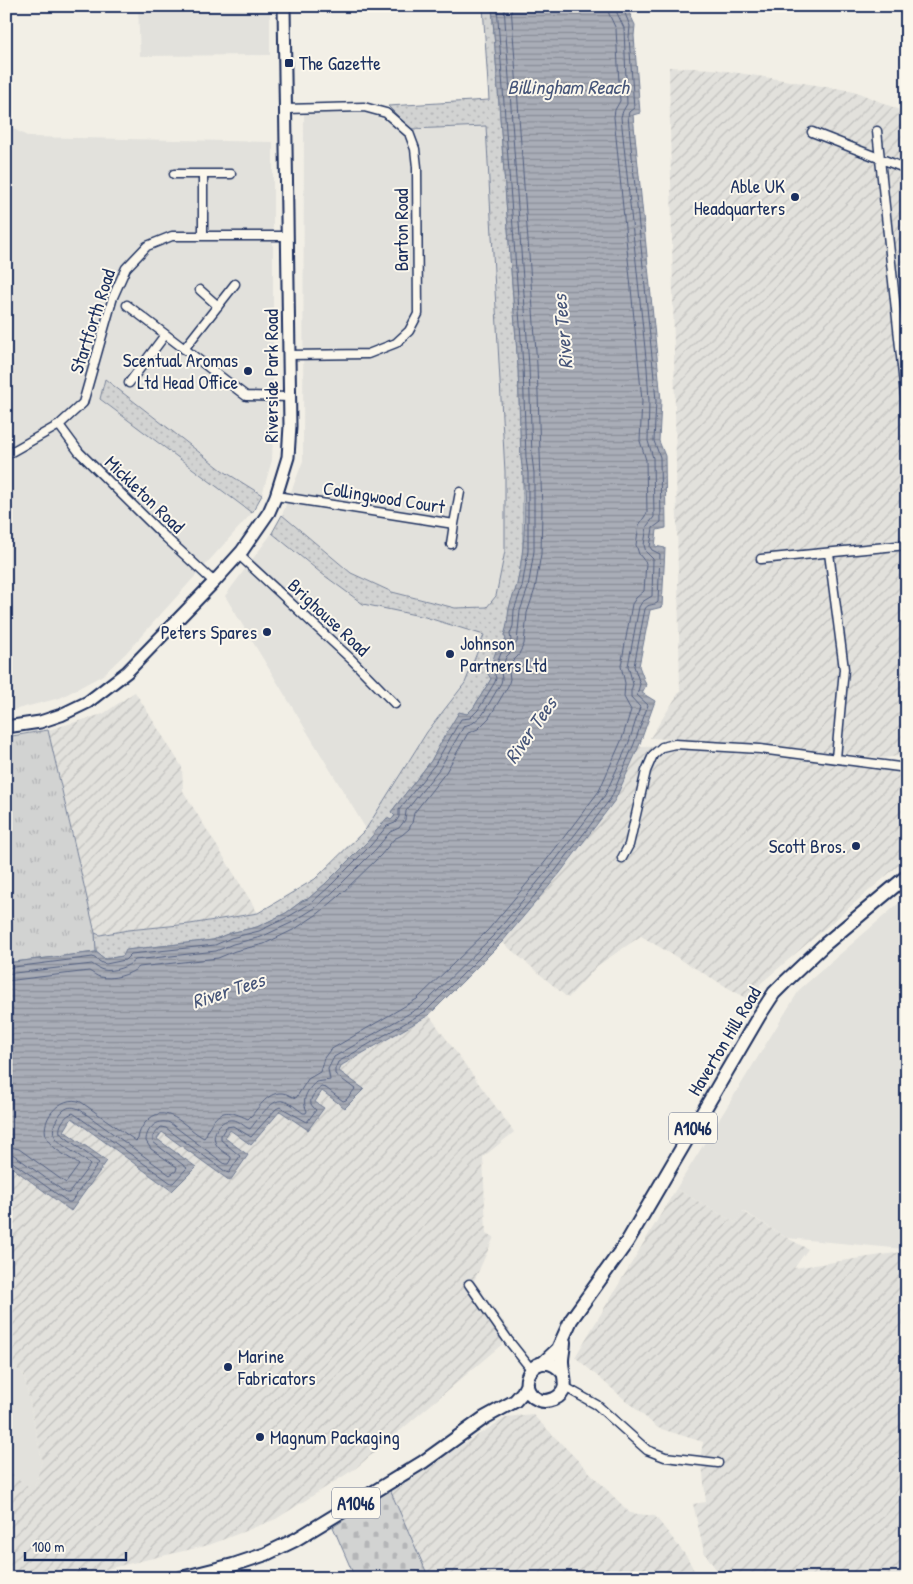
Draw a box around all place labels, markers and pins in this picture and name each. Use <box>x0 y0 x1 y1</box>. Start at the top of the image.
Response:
place label: The Gazette <box>299 50 381 76</box>
marker: The Gazette <box>283 57 295 69</box>
place label: Able UK Headquarters <box>694 173 785 221</box>
marker: Able UK Headquarters <box>789 191 801 203</box>
place label: Scentual Aromas Ltd Head Office <box>123 347 238 395</box>
marker: Scentual Aromas Ltd Head Office <box>242 365 254 377</box>
place label: Peters Spares <box>161 619 257 645</box>
marker: Peters Spares <box>261 626 273 638</box>
place label: Johnson Partners Ltd <box>460 630 547 678</box>
marker: Johnson Partners Ltd <box>444 648 456 660</box>
place label: Scott Bros. <box>769 833 846 859</box>
marker: Scott Bros. <box>850 840 862 852</box>
place label: Marine Fabricators <box>237 1343 316 1391</box>
marker: Marine Fabricators <box>222 1361 234 1373</box>
place label: Magnum Packaging <box>270 1424 400 1450</box>
marker: Magnum Packaging <box>254 1431 266 1443</box>

